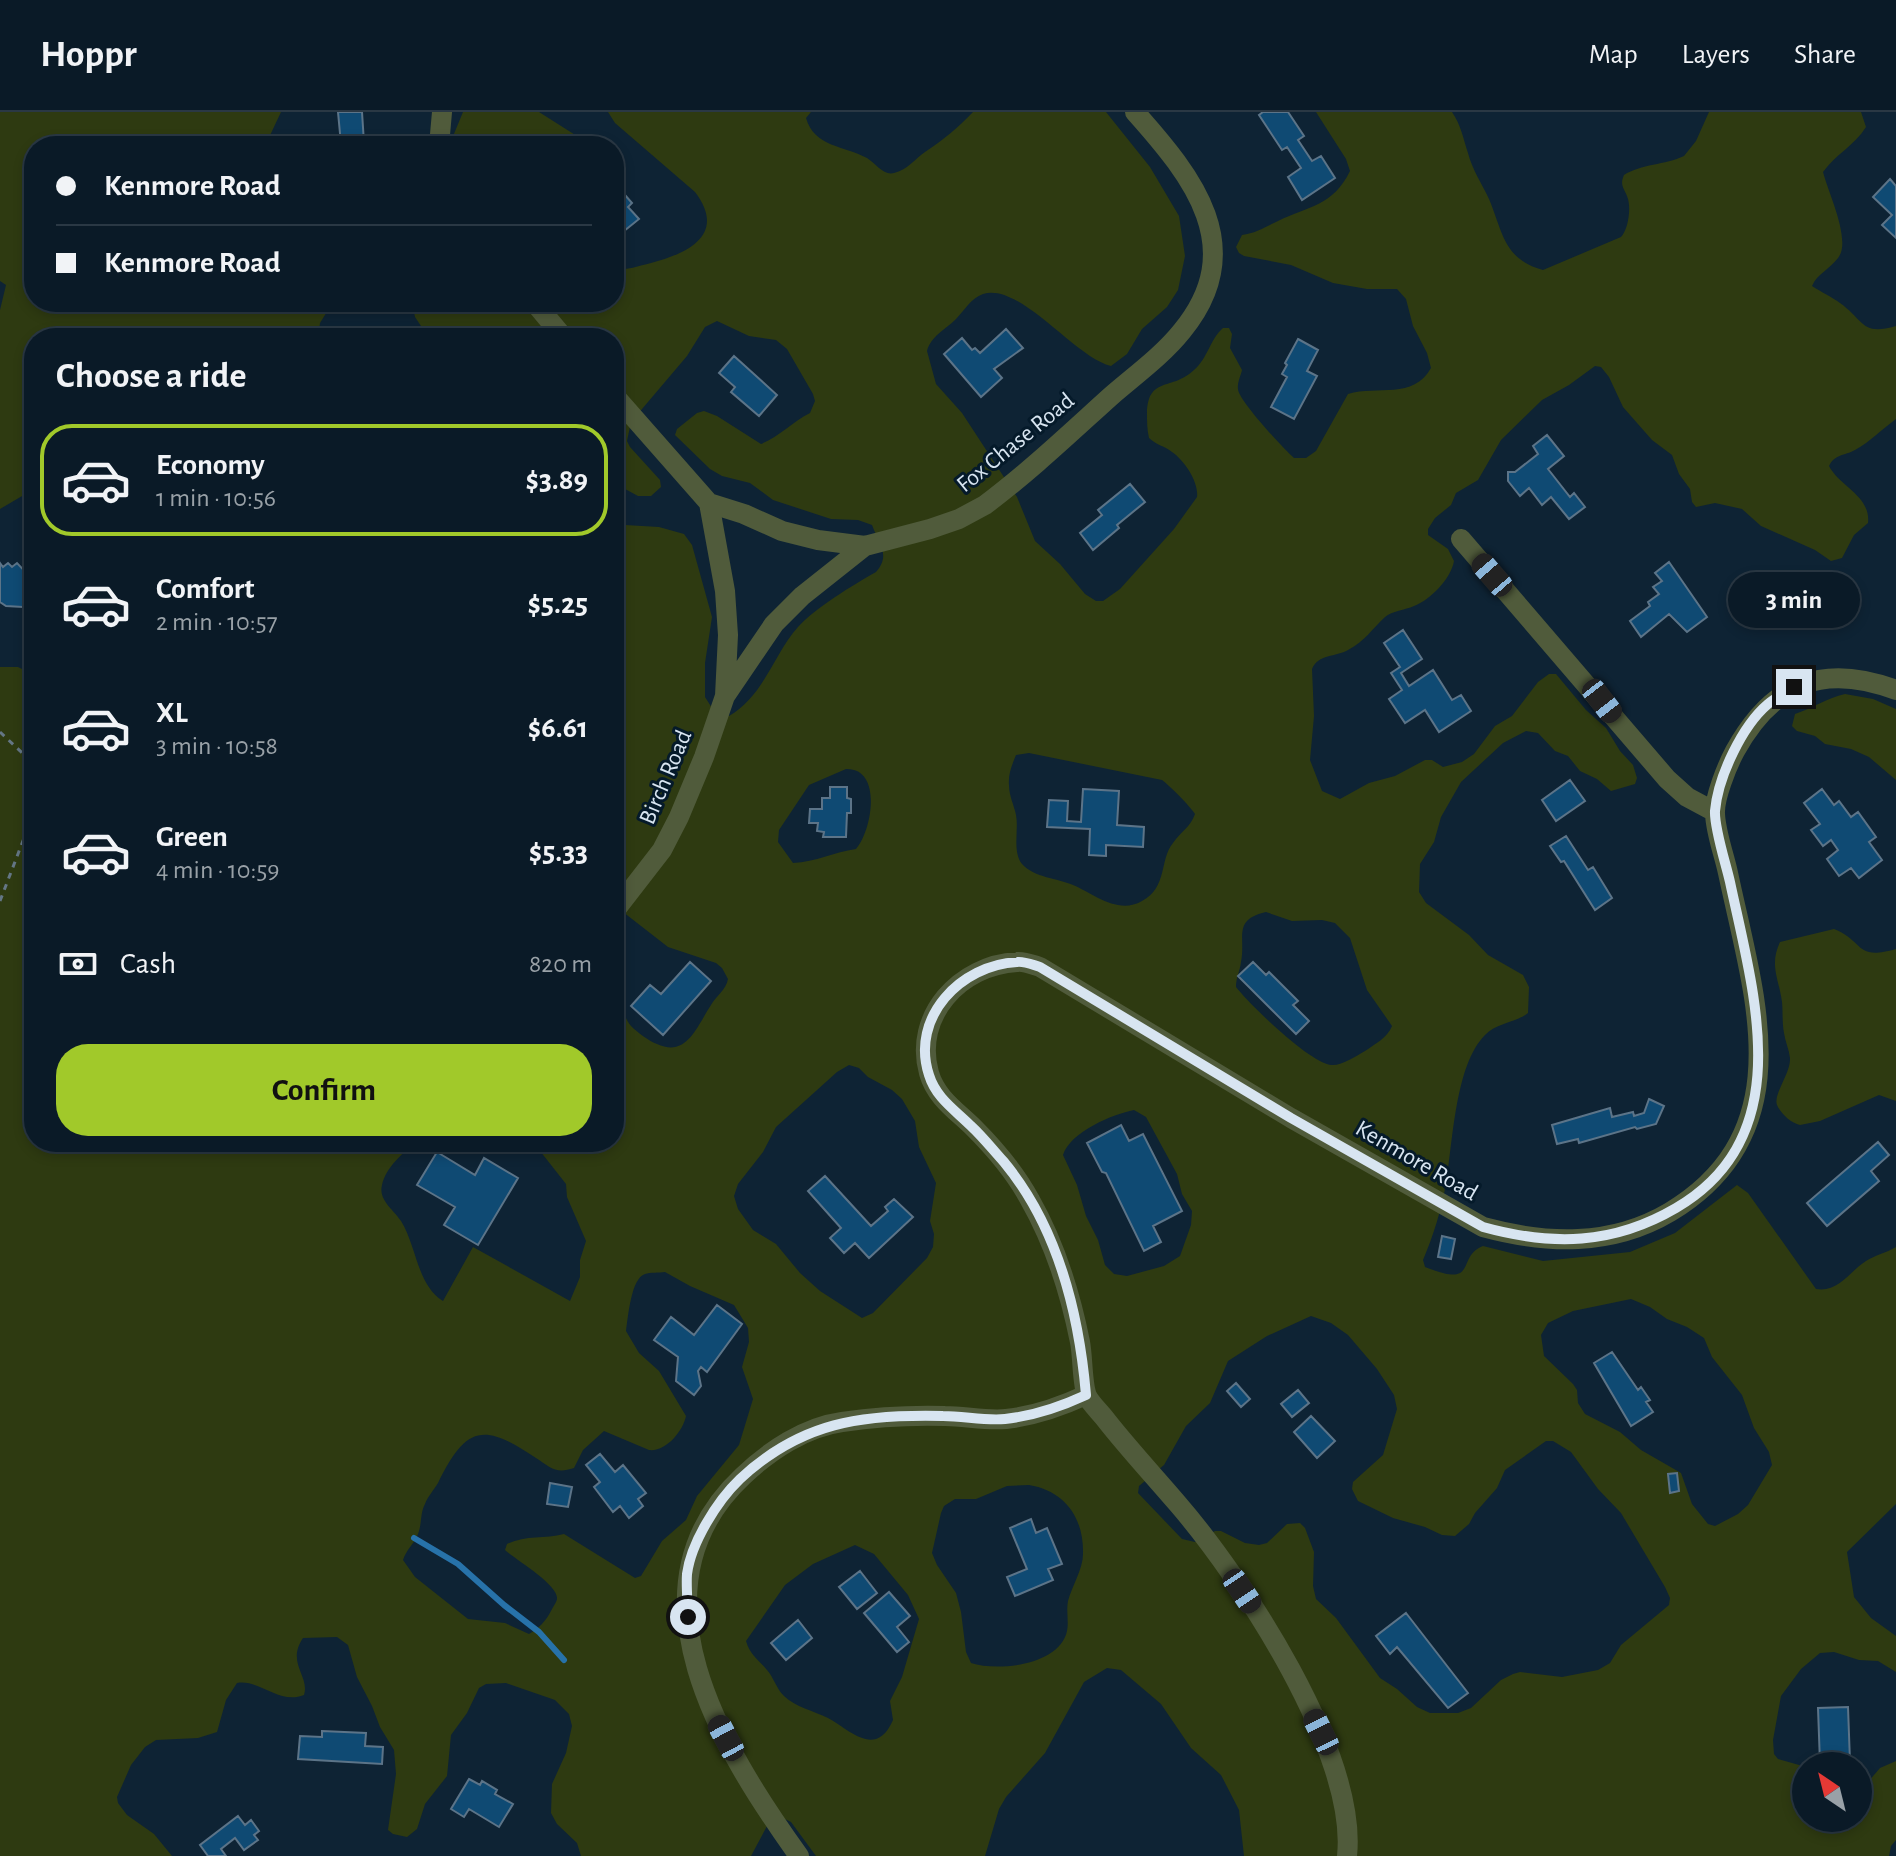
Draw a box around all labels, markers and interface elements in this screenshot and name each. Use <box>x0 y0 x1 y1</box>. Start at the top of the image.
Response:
text: Hoppr <box>40 36 137 74</box>
text: Map <box>1589 41 1638 69</box>
text: Layers <box>1682 41 1750 69</box>
text: Share <box>1794 41 1856 69</box>
text: Kenmore Road <box>104 171 280 201</box>
text: Kenmore Road <box>104 248 280 278</box>
text: Choose a ride <box>56 358 246 394</box>
street label: Fox Chase Road <box>952 388 1079 497</box>
icon: car <box>60 444 132 516</box>
text: Economy <box>156 450 265 480</box>
text: $3.89 <box>525 465 588 495</box>
text: 1 min · 10:56 <box>156 485 276 511</box>
car <box>1467 549 1517 601</box>
icon: car <box>60 568 132 640</box>
callout: 3 min <box>1728 571 1860 627</box>
text: Comfort <box>156 574 255 604</box>
text: 3 min <box>1766 587 1822 613</box>
text: $5.25 <box>528 589 588 619</box>
text: 2 min · 10:57 <box>156 609 278 635</box>
route end <box>1776 669 1812 705</box>
car <box>1578 675 1626 727</box>
icon: car <box>60 692 132 764</box>
text: XL <box>156 698 188 728</box>
text: $6.61 <box>528 713 588 743</box>
street label: Birch Road <box>635 727 696 828</box>
text: 3 min · 10:58 <box>156 733 278 759</box>
icon: car <box>60 816 132 888</box>
text: Green <box>156 822 228 852</box>
text: $5.33 <box>529 837 588 867</box>
text: 4 min · 10:59 <box>156 857 280 883</box>
icon: cash <box>56 942 100 986</box>
text: Cash <box>120 949 176 979</box>
text: 820 m <box>529 951 592 977</box>
button: Confirm <box>56 1044 592 1136</box>
street label: Kenmore Road <box>1351 1116 1482 1206</box>
car <box>1219 1564 1265 1618</box>
route start <box>670 1599 706 1635</box>
car <box>1300 1705 1342 1759</box>
car <box>704 1711 748 1765</box>
north arrow <box>1792 1752 1872 1832</box>
map controls <box>1792 1752 1872 1832</box>

